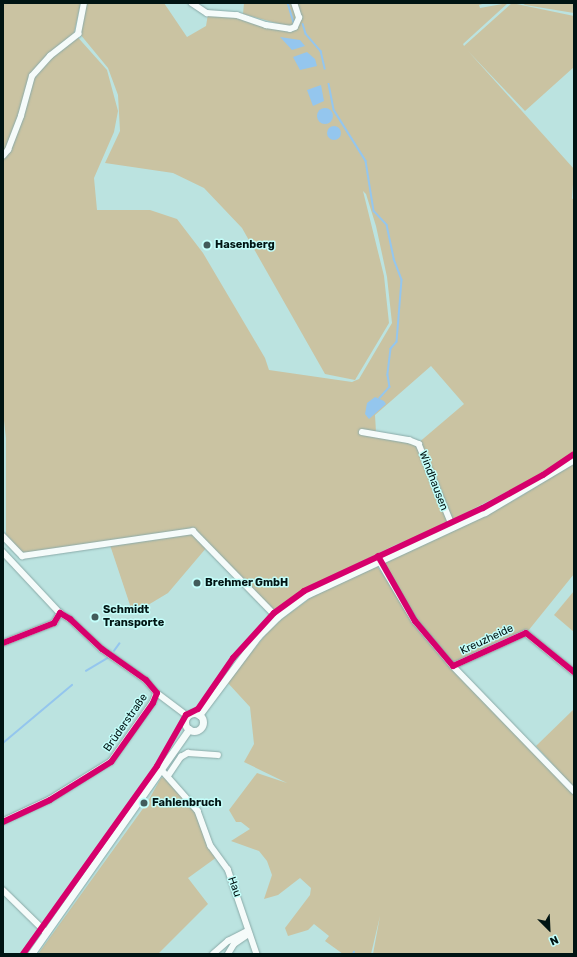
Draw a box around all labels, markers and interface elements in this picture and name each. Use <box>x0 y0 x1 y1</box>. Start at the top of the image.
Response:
place label: Hasenberg <box>215 238 275 252</box>
marker: Hasenberg <box>202 240 212 250</box>
street label: Windhausen <box>416 449 450 513</box>
place label: Brehmer GmbH <box>205 576 288 590</box>
marker: Brehmer GmbH <box>192 578 202 588</box>
place label: Schmidt Transporte <box>103 604 164 630</box>
marker: Schmidt Transporte <box>90 612 100 622</box>
street label: Kreuzheide <box>458 622 516 658</box>
street label: Brüderstraße <box>101 691 151 755</box>
place label: Fahlenbruch <box>152 796 222 810</box>
marker: Fahlenbruch <box>139 798 149 808</box>
street label: Hau <box>224 875 244 899</box>
north arrow <box>529 909 569 949</box>
text: N <box>548 933 560 948</box>

